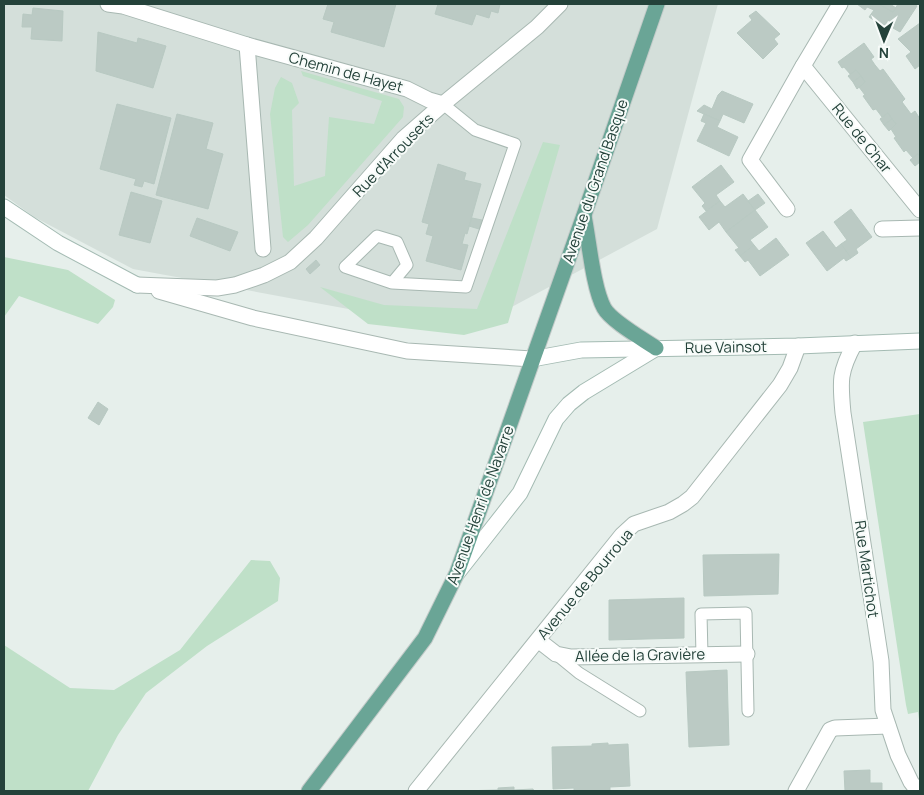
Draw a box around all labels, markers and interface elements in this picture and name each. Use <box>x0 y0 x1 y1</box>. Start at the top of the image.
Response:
north arrow <box>859 15 909 65</box>
text: N <box>879 44 889 63</box>
street label: Chemin de Hayet <box>287 47 405 97</box>
street label: Avenue du Grand Basque <box>557 96 633 266</box>
street label: Rue de Char <box>827 99 897 178</box>
street label: Rue d'Arrousets <box>348 108 438 201</box>
street label: Rue Vainsot <box>685 336 767 358</box>
street label: Avenue Henri de Navarre <box>441 422 519 587</box>
street label: Rue Martichot <box>850 519 884 619</box>
street label: Avenue de Bourroua <box>532 524 638 644</box>
street label: Allée de la Gravière <box>575 643 705 667</box>

